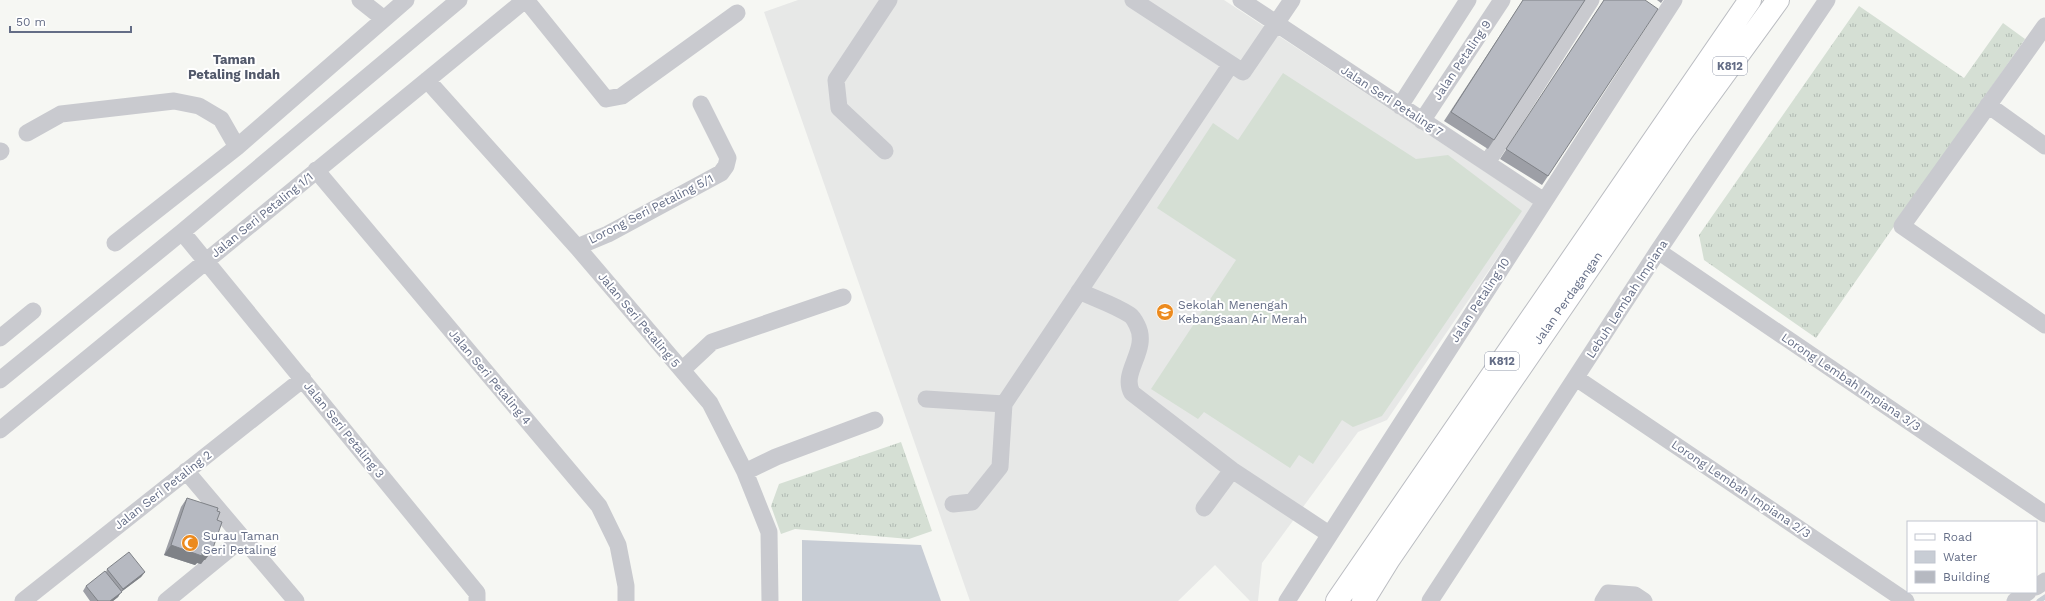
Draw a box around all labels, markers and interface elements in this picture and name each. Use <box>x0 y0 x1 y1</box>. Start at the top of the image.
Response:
scale bar <box>10 8 131 34</box>
text: 50 m <box>16 15 46 29</box>
street label: Jalan Petaling 9 <box>1430 17 1494 103</box>
district label: Taman Petaling Indah <box>188 52 280 82</box>
road number: K812 <box>1713 57 1747 75</box>
street label: Jalan Seri Petaling 7 <box>1338 63 1446 139</box>
street label: Jalan Seri Petaling 1/1 <box>208 170 316 260</box>
street label: Lorong Seri Petaling 5/1 <box>586 171 716 247</box>
street label: Lebuh Lembah Impiana <box>1583 237 1671 361</box>
street label: Jalan Perdagangan <box>1531 249 1605 347</box>
street label: Jalan Petaling 10 <box>1447 255 1513 345</box>
street label: Jalan Seri Petaling 5 <box>595 270 683 370</box>
place label: Sekolah Menengah Kebangsaan Air Merah <box>1178 298 1307 326</box>
school or university icon: Sekolah Menengah Kebangsaan Air Merah <box>1155 302 1175 322</box>
street label: Jalan Seri Petaling 4 <box>446 327 534 427</box>
street label: Lorong Lembah Impiana 3/3 <box>1779 330 1923 434</box>
road number: K812 <box>1485 352 1519 370</box>
street label: Jalan Seri Petaling 3 <box>301 379 387 481</box>
street label: Lorong Lembah Impiana 2/3 <box>1669 437 1813 541</box>
street label: Jalan Seri Petaling 2 <box>112 448 214 532</box>
legend <box>1907 521 2037 593</box>
place label: Surau Taman Seri Petaling <box>203 529 279 557</box>
text: Road <box>1943 530 1972 544</box>
mosque icon: Surau Taman Seri Petaling <box>180 533 200 553</box>
text: Water <box>1943 550 1978 564</box>
text: Building <box>1943 570 1990 584</box>

